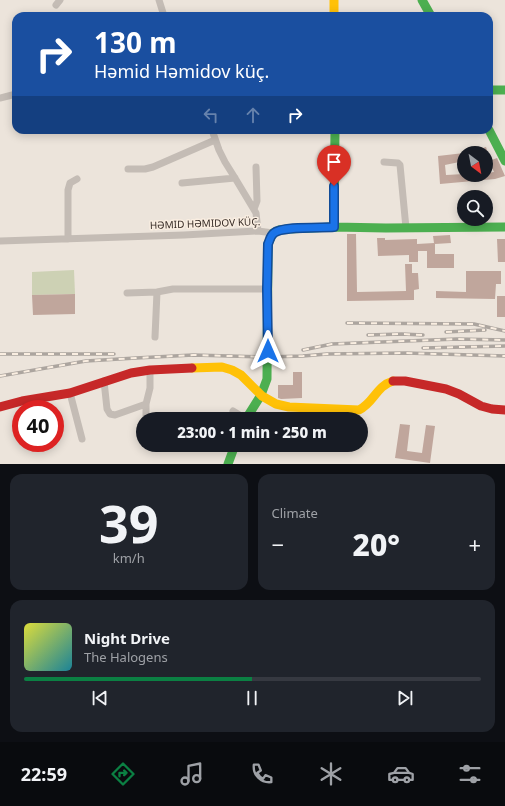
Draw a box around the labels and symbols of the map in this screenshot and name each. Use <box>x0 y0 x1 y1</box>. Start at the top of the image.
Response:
pin <box>317 145 351 186</box>
north arrow <box>457 146 493 182</box>
street label: HƏMID HƏMIDOV KÜÇ. <box>150 214 260 232</box>
position arrow <box>247 330 289 372</box>
speed limit sign: 40 <box>12 400 64 452</box>

